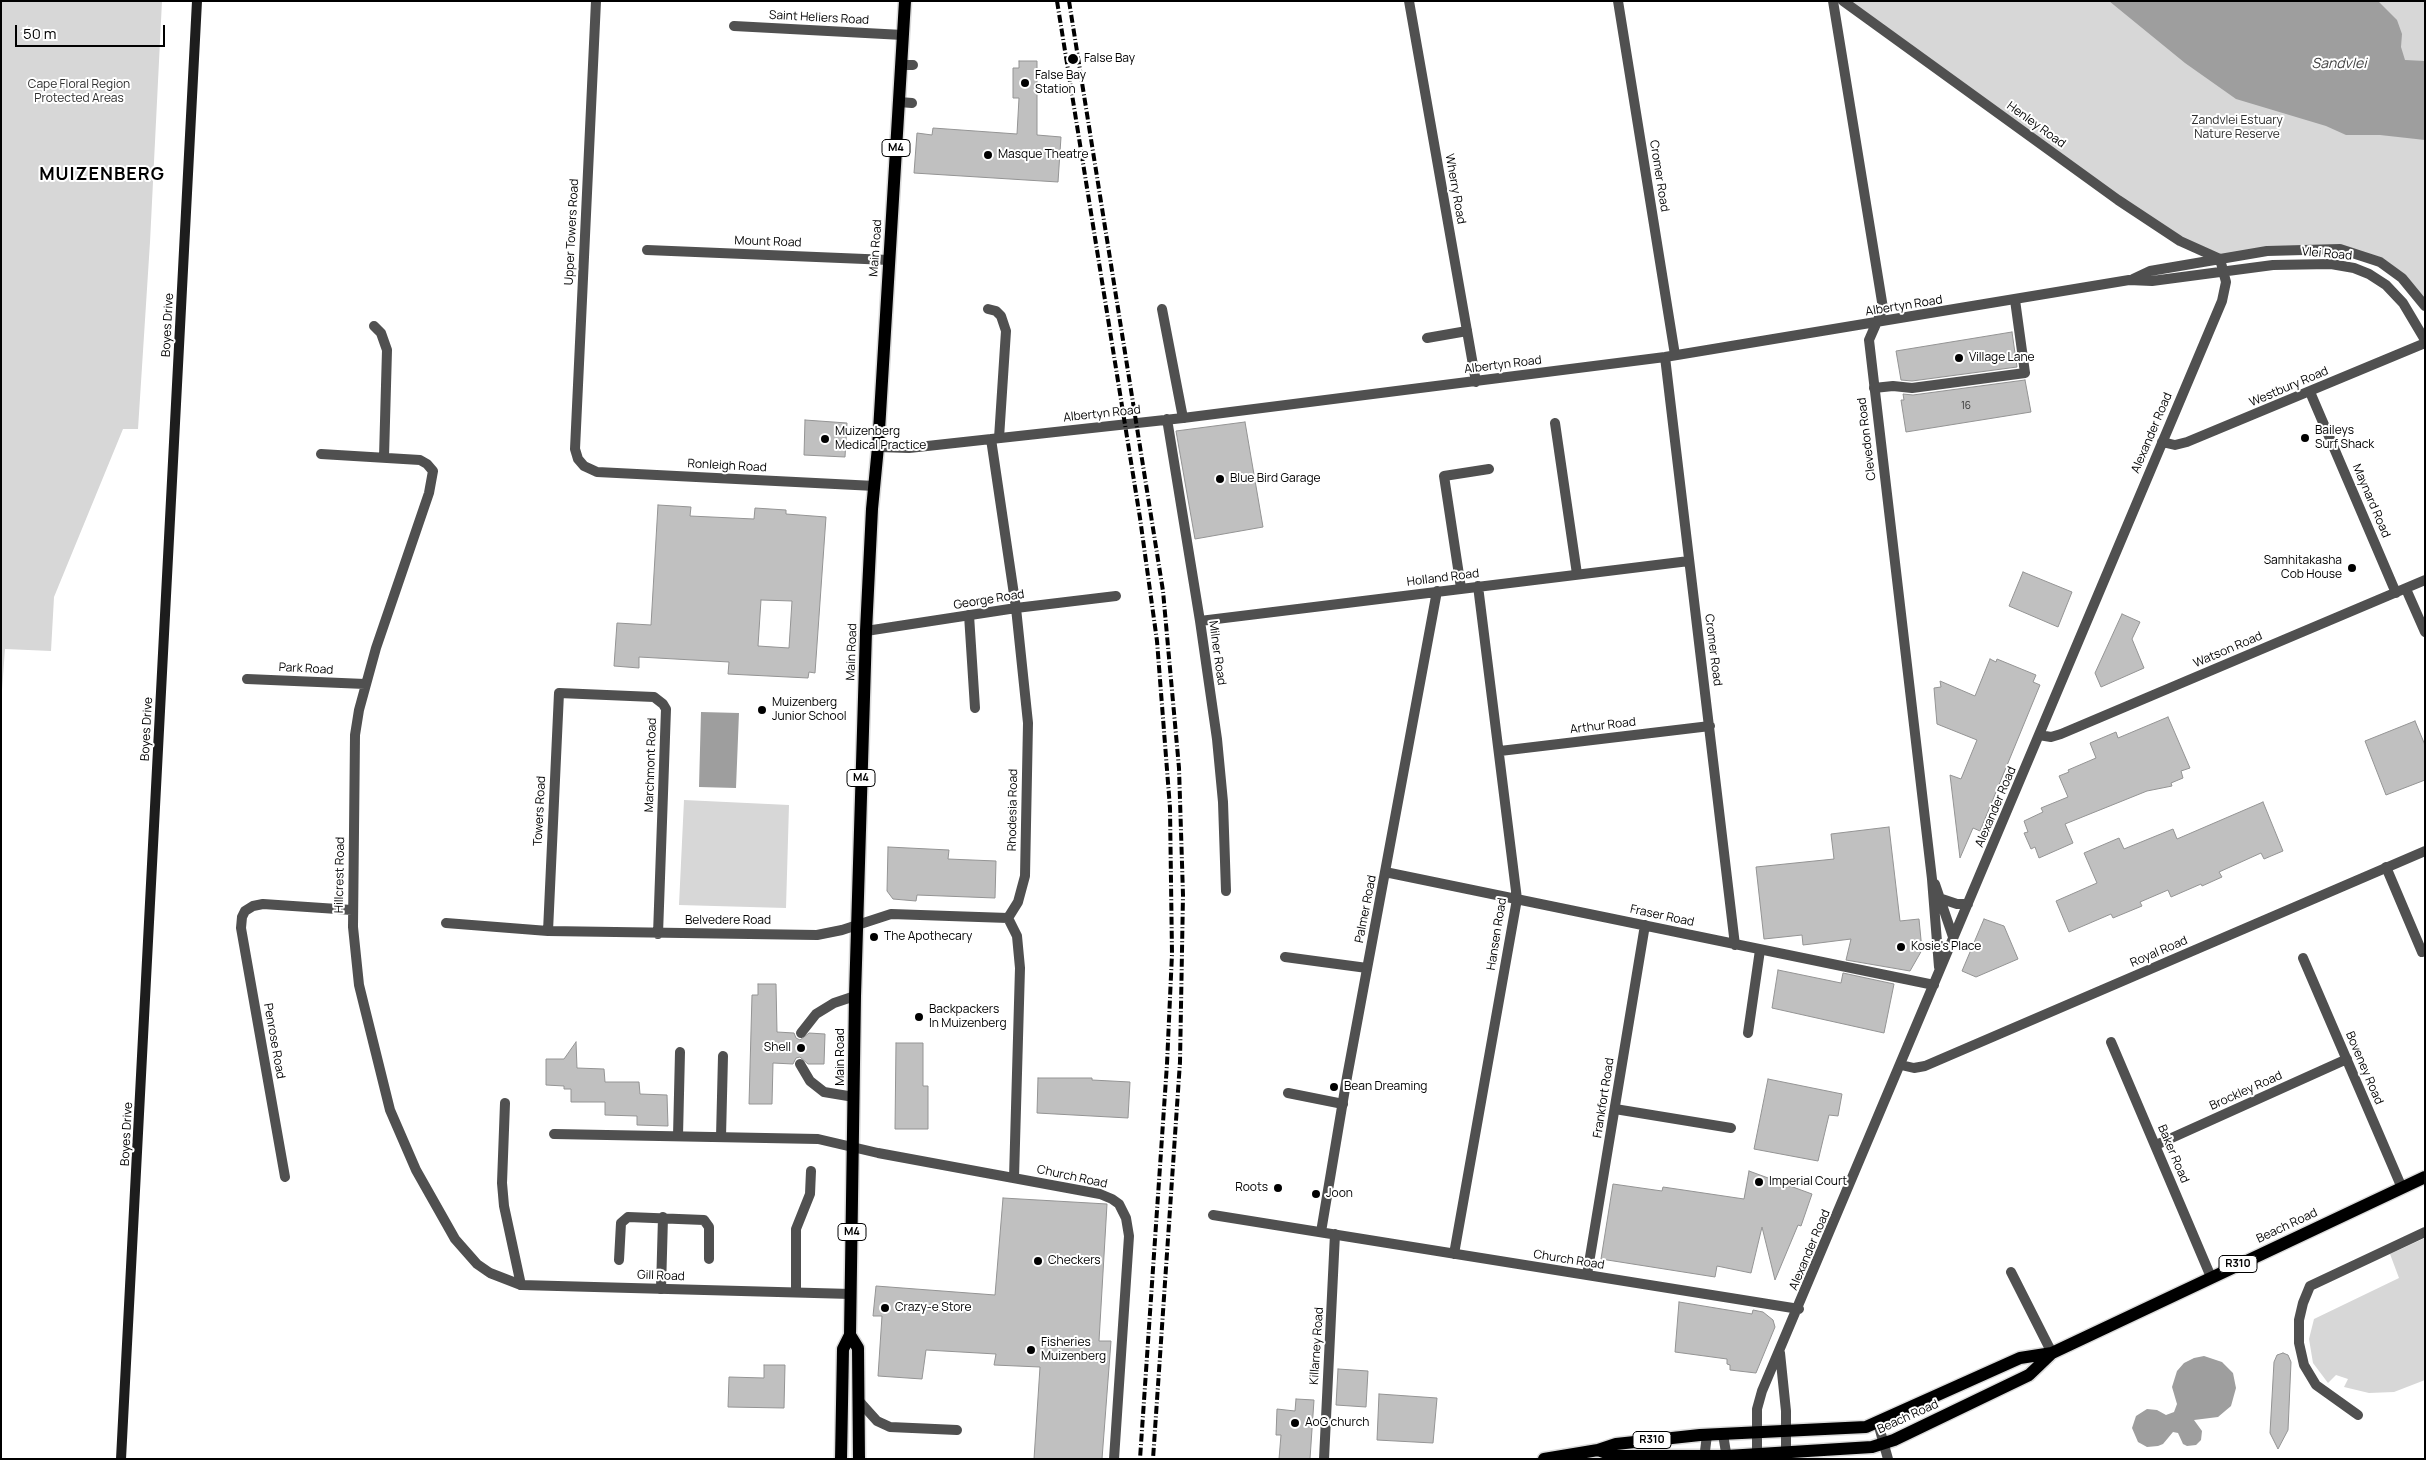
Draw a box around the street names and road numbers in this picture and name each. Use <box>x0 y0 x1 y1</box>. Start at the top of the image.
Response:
street label: Saint Heliers Road <box>769 8 869 28</box>
street label: Henley Road <box>2004 99 2068 151</box>
street label: Cromer Road <box>1646 139 1672 213</box>
road number: M4 <box>882 140 910 156</box>
street label: Wherry Road <box>1442 153 1468 225</box>
street label: Upper Towers Road <box>562 178 582 286</box>
street label: Main Road <box>867 219 885 277</box>
street label: Mount Road <box>734 234 802 250</box>
street label: Vlei Road <box>2301 245 2353 263</box>
street label: Boyes Drive <box>159 293 177 357</box>
street label: Albertyn Road <box>1864 293 1944 319</box>
street label: Albertyn Road <box>1464 353 1542 377</box>
street label: Westbury Road <box>2247 364 2331 410</box>
street label: Alexander Road <box>2129 390 2175 476</box>
street label: Clevedon Road <box>1855 397 1879 481</box>
street label: Albertyn Road <box>1063 403 1141 425</box>
street label: Ronleigh Road <box>687 457 767 475</box>
street label: Maynard Road <box>2349 462 2393 540</box>
street label: Holland Road <box>1406 566 1480 590</box>
street label: George Road <box>953 587 1025 613</box>
street label: Cromer Road <box>1701 613 1725 687</box>
street label: Milner Road <box>1205 620 1229 686</box>
street label: Main Road <box>844 623 860 681</box>
street label: Watson Road <box>2191 629 2265 671</box>
street label: Park Road <box>278 660 334 678</box>
street label: Boyes Drive <box>138 697 156 761</box>
street label: Arthur Road <box>1569 715 1637 737</box>
street label: Marchmont Road <box>642 717 660 813</box>
street label: Alexander Road <box>1973 764 2019 850</box>
street label: Rhodesia Road <box>1005 769 1021 851</box>
road number: M4 <box>847 770 875 786</box>
street label: Towers Road <box>531 776 549 846</box>
street label: Hillcrest Road <box>332 837 348 913</box>
street label: Palmer Road <box>1352 874 1380 944</box>
street label: Hansen Road <box>1484 897 1510 971</box>
street label: Fraser Road <box>1629 902 1695 930</box>
street label: Belvedere Road <box>685 914 771 928</box>
street label: Royal Road <box>2128 933 2190 971</box>
street label: Penrose Road <box>260 1002 288 1080</box>
street label: Main Road <box>834 1028 848 1086</box>
street label: Boveney Road <box>2342 1029 2386 1107</box>
street label: Frankfort Road <box>1591 1057 1617 1139</box>
street label: Brockley Road <box>2207 1069 2285 1113</box>
street label: Boyes Drive <box>118 1102 136 1166</box>
street label: Baker Road <box>2154 1123 2192 1185</box>
street label: Church Road <box>1035 1163 1109 1191</box>
street label: Beach Road <box>2254 1206 2320 1246</box>
street label: Alexander Road <box>1787 1207 1833 1293</box>
road number: M4 <box>838 1224 866 1240</box>
street label: Church Road <box>1532 1247 1606 1273</box>
road number: R310 <box>2219 1256 2257 1272</box>
street label: Gill Road <box>637 1268 685 1284</box>
street label: Killarney Road <box>1307 1307 1327 1385</box>
street label: Beach Road <box>1875 1397 1941 1437</box>
road number: R310 <box>1633 1432 1671 1448</box>

